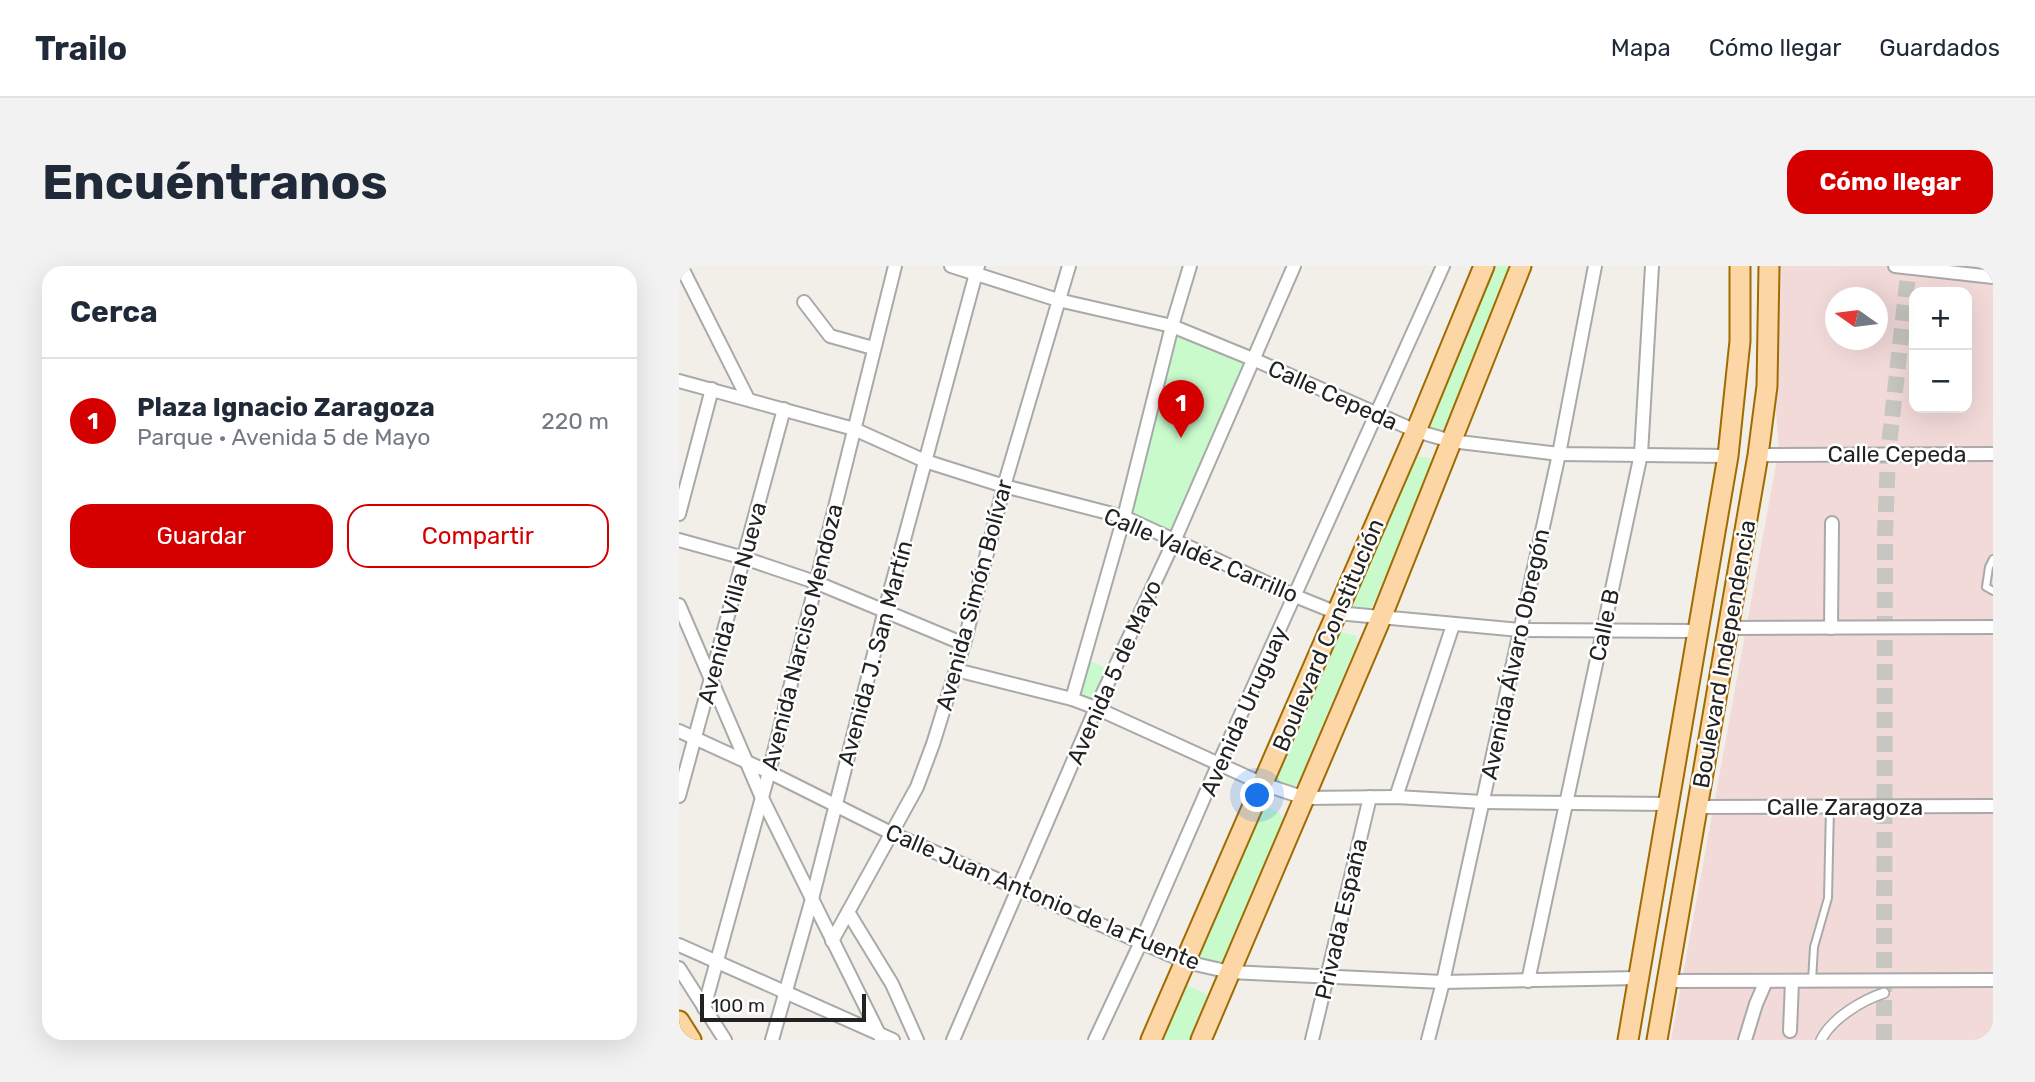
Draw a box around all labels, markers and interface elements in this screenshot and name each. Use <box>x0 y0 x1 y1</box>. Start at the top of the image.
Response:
text: Trailo <box>35 29 127 68</box>
text: Mapa <box>1611 34 1671 62</box>
text: Cómo llegar <box>1709 34 1841 62</box>
text: Guardados <box>1879 34 2000 62</box>
button: Cómo llegar <box>1787 150 1993 214</box>
text: Encuéntranos <box>42 153 388 211</box>
north arrow <box>1825 287 1888 350</box>
map controls <box>1909 287 1972 413</box>
button: + <box>1909 287 1972 350</box>
text: Cerca <box>70 294 158 330</box>
button: − <box>1909 350 1972 413</box>
street label: Calle Cepeda <box>1264 354 1402 436</box>
pin: 1 <box>1158 380 1204 438</box>
text: Plaza Ignacio Zaragoza <box>137 392 435 423</box>
text: 1 <box>87 407 99 435</box>
text: 220 m <box>541 407 609 435</box>
text: Parque · Avenida 5 de Mayo <box>137 423 431 451</box>
street label: Calle Cepeda <box>1828 440 1966 468</box>
street label: Avenida Simón Bolívar <box>930 476 1018 714</box>
street label: Avenida Villa Nueva <box>692 499 772 707</box>
street label: Avenida Narciso Mendoza <box>755 501 849 773</box>
street label: Calle Valdéz Carrillo <box>1100 501 1302 609</box>
button: Guardar <box>70 504 333 568</box>
button: Compartir <box>347 504 609 568</box>
street label: Boulevard Constitución <box>1266 514 1390 756</box>
street label: Boulevard Independencia <box>1687 518 1761 790</box>
street label: Avenida Álvaro Obregón <box>1475 526 1555 782</box>
street label: Avenida J. San Martín <box>831 537 919 769</box>
street label: Avenida 5 de Mayo <box>1061 575 1167 769</box>
street label: Calle B <box>1583 586 1625 664</box>
street label: Avenida Uruguay <box>1194 622 1294 800</box>
your location <box>1240 778 1274 812</box>
street label: Calle Zaragoza <box>1767 793 1923 821</box>
street label: Calle Juan Antonio de la Fuente <box>881 818 1205 976</box>
street label: Privada España <box>1309 836 1373 1002</box>
scale bar <box>700 991 866 1023</box>
text: 100 m <box>711 994 765 1017</box>

